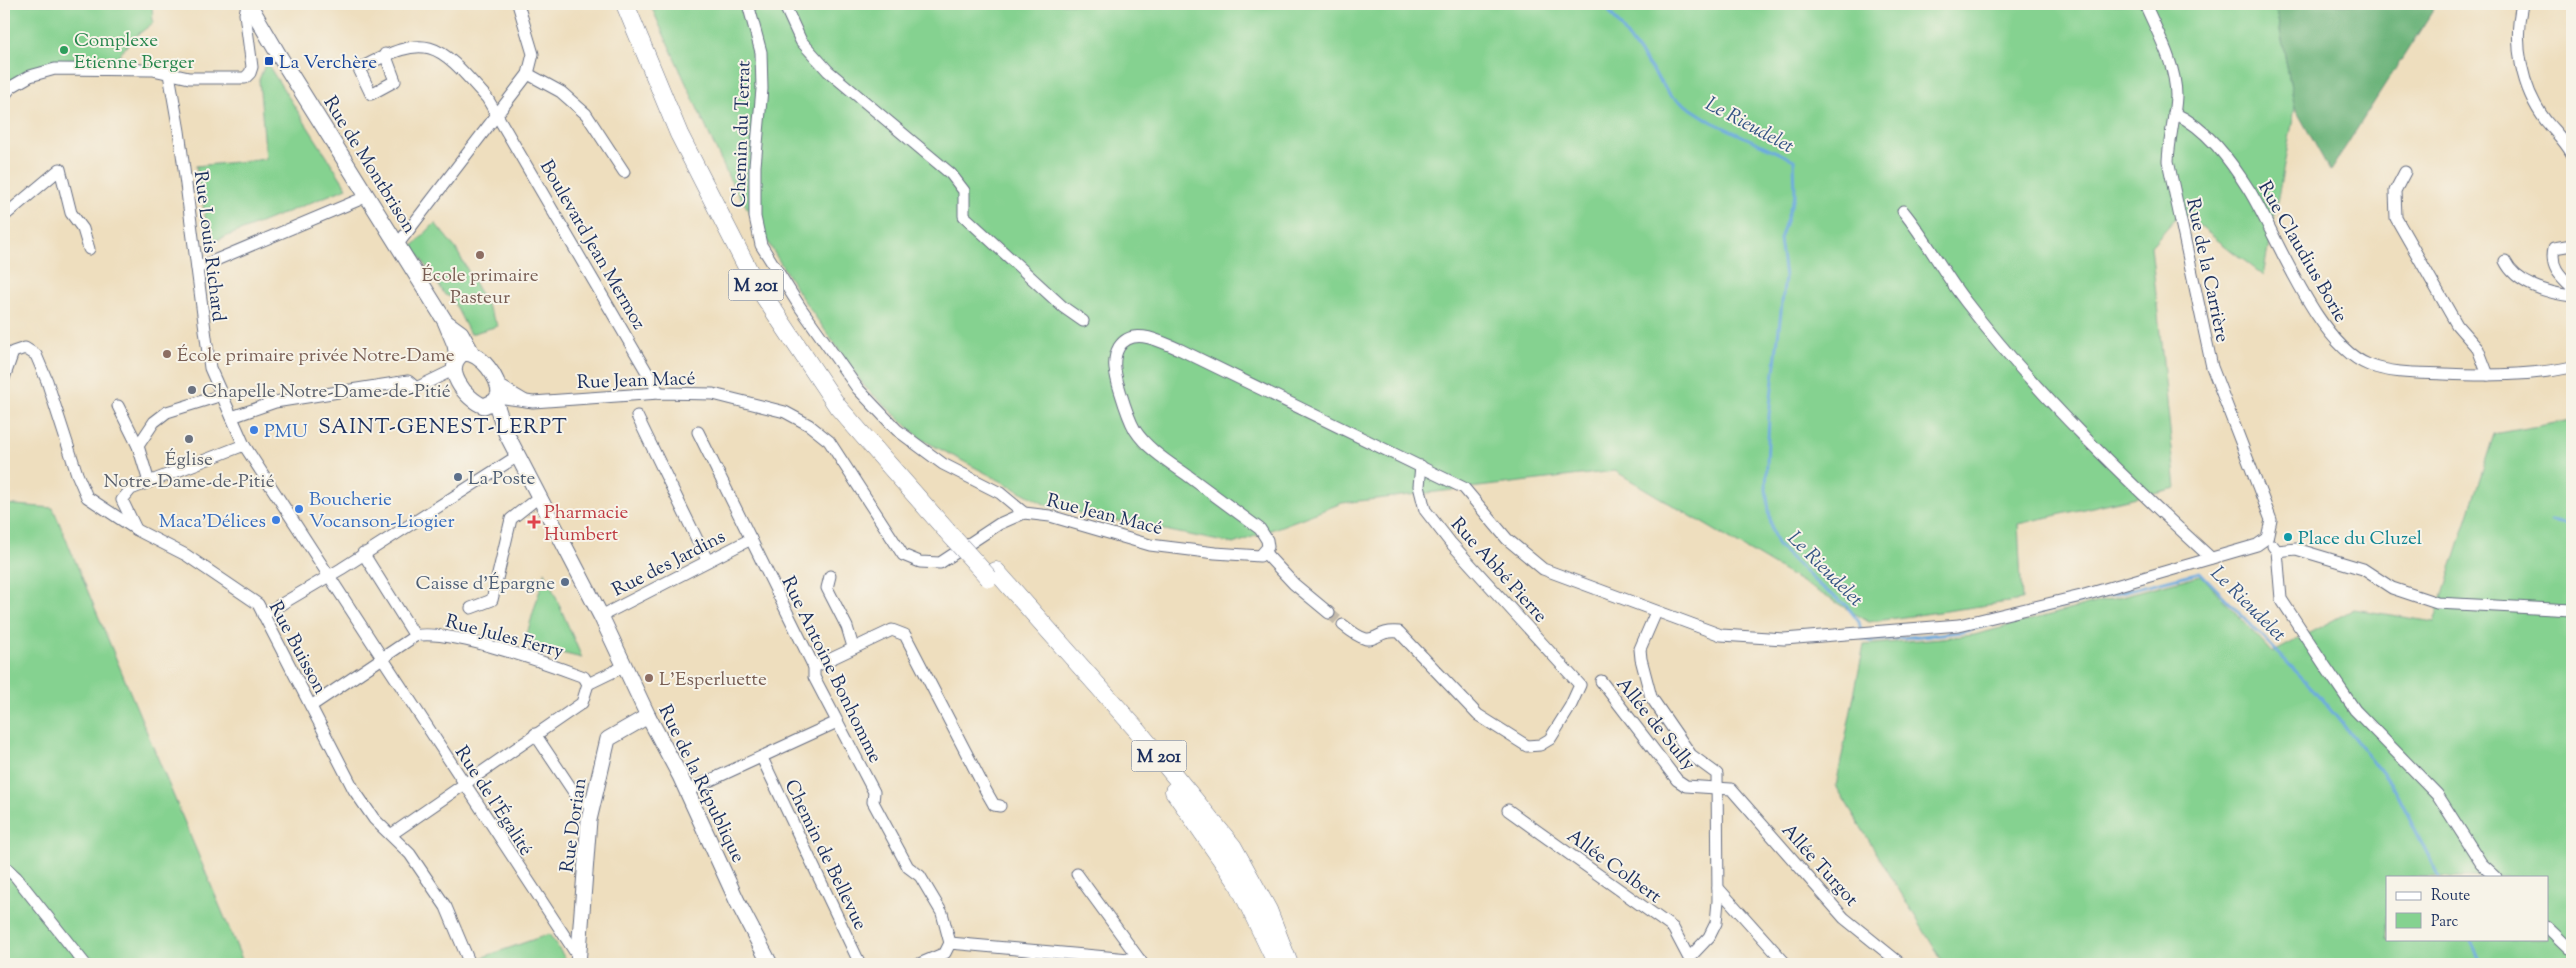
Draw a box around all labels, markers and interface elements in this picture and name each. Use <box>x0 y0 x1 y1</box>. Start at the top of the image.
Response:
place label: Complexe Etienne Berger <box>74 28 194 77</box>
marker: Complexe Etienne Berger <box>58 44 70 56</box>
place label: La Verchère <box>279 50 377 77</box>
marker: La Verchère <box>263 55 275 67</box>
street label: Chemin du Terrat <box>726 60 759 208</box>
street label: Rue de Montbrison <box>316 91 422 239</box>
water label: Le Rieudelet <box>1699 91 1798 162</box>
street label: Boulevard Jean Mermoz <box>532 155 652 335</box>
street label: Rue Louis Richard <box>186 169 231 323</box>
street label: Rue Claudius Borie <box>2250 177 2353 328</box>
street label: Rue de la Carrière <box>2178 196 2235 345</box>
marker: École primaire Pasteur <box>474 249 486 261</box>
place label: École primaire Pasteur <box>421 263 539 312</box>
road number: M 201 <box>728 270 784 300</box>
place label: École primaire privée Notre-Dame <box>177 343 455 370</box>
marker: École primaire privée Notre-Dame <box>161 348 173 360</box>
street label: Rue Jean Macé <box>576 366 696 397</box>
place label: Chapelle Notre-Dame-de-Pitié <box>202 379 451 406</box>
marker: Chapelle Notre-Dame-de-Pitié <box>186 384 198 396</box>
district label: SAINT-GENEST-LERPT <box>318 413 568 443</box>
place label: PMU <box>264 419 308 446</box>
marker: PMU <box>248 424 260 436</box>
marker: Église Notre-Dame-de-Pitié <box>183 433 195 445</box>
place label: Église Notre-Dame-de-Pitié <box>103 447 275 496</box>
place label: La Poste <box>468 466 536 493</box>
marker: La Poste <box>452 471 464 483</box>
place label: Boucherie Vocanson-Liogier <box>309 487 455 536</box>
street label: Rue Jean Macé <box>1044 488 1165 543</box>
place label: Pharmacie Humbert <box>544 500 629 549</box>
marker: Boucherie Vocanson-Liogier <box>293 503 305 515</box>
place label: Maca’Délices <box>159 509 266 536</box>
street label: Rue Abbé Pierre <box>1443 512 1553 629</box>
marker: Maca’Délices <box>270 514 282 526</box>
marker: Pharmacie Humbert <box>528 516 540 528</box>
street label: Rue des Jardins <box>608 524 730 604</box>
water label: Le Rieudelet <box>1780 525 1869 614</box>
place label: Place du Cluzel <box>2298 526 2422 553</box>
marker: Place du Cluzel <box>2282 531 2294 543</box>
water label: Le Rieudelet <box>2203 560 2292 649</box>
place label: Caisse d'Épargne <box>416 571 555 598</box>
street label: Rue Antoine Bonhomme <box>774 572 888 768</box>
marker: Caisse d'Épargne <box>559 576 571 588</box>
street label: Rue Buisson <box>261 597 333 699</box>
street label: Rue Jules Ferry <box>442 609 567 666</box>
place label: L’Esperluette <box>659 667 767 694</box>
marker: L’Esperluette <box>643 672 655 684</box>
street label: Allée de Sully <box>1609 672 1702 777</box>
street label: Rue de la République <box>651 701 751 868</box>
road number: M 201 <box>1132 740 1186 771</box>
street label: Rue de l'Égalité <box>447 741 539 862</box>
street label: Chemin de Bellevue <box>777 775 873 935</box>
street label: Rue Dorian <box>555 776 594 874</box>
street label: Allée Turgot <box>1775 818 1864 913</box>
street label: Allée Colbert <box>1561 823 1667 911</box>
legend <box>2386 876 2548 940</box>
text: Route <box>2431 886 2470 907</box>
text: Parc <box>2431 912 2459 933</box>

